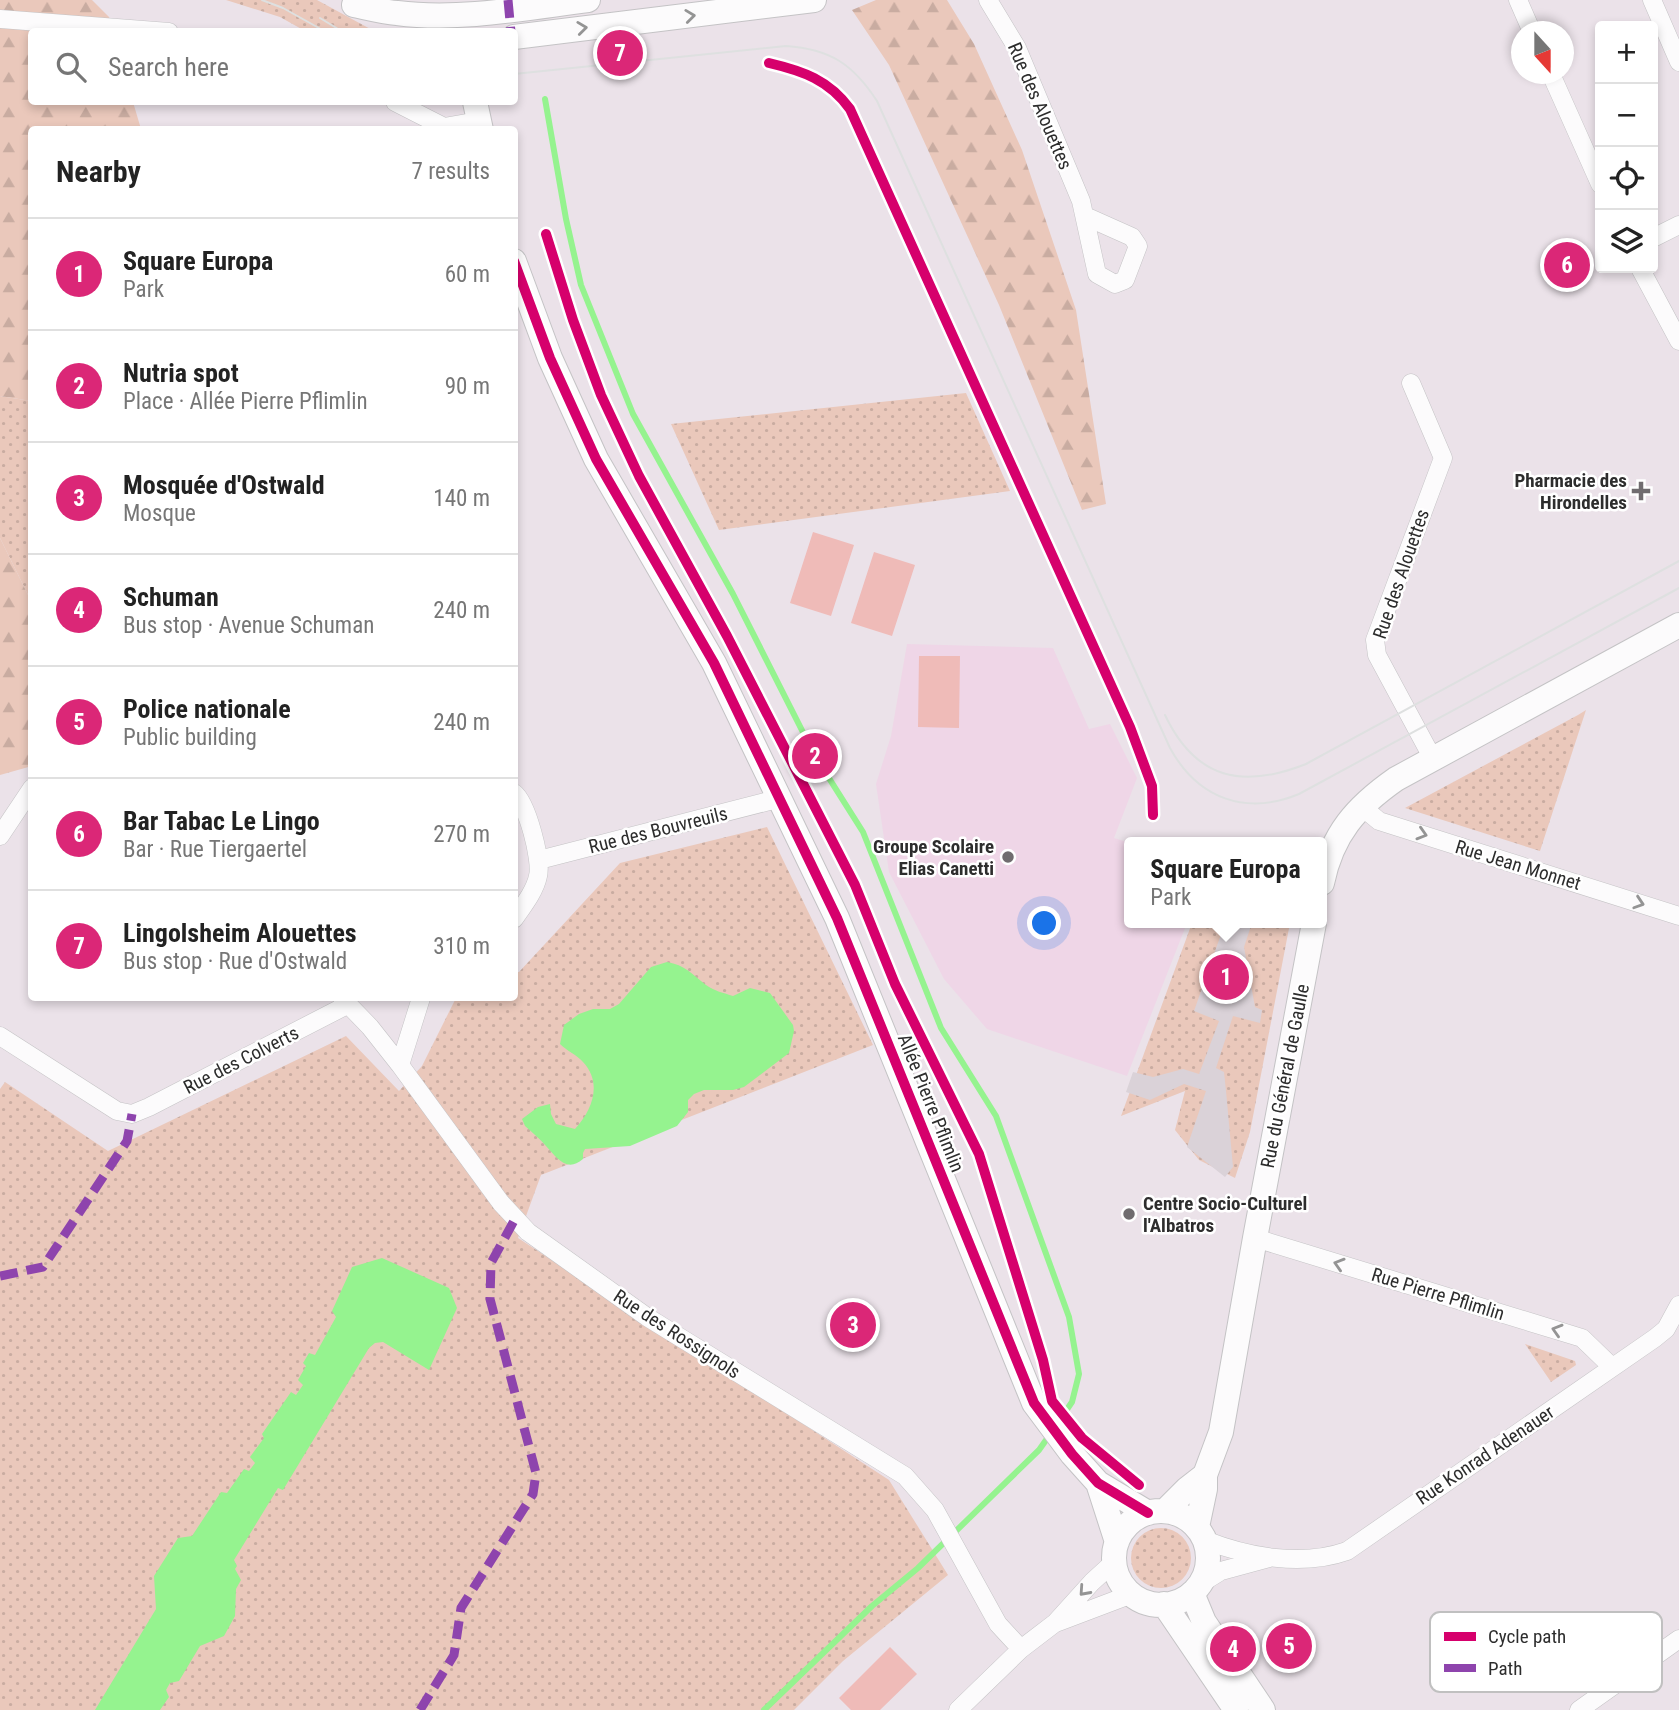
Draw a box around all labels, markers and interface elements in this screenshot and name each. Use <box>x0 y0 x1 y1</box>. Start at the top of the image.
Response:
one-way arrow <box>684 8 695 23</box>
one-way arrow <box>576 21 588 36</box>
north arrow <box>1511 21 1574 84</box>
map controls <box>1595 21 1658 273</box>
button: + <box>1595 21 1658 84</box>
pin: 7 <box>597 27 643 79</box>
search box <box>28 28 518 105</box>
street label: Rue des Alouettes <box>1003 39 1077 173</box>
icon: search <box>52 48 90 86</box>
text: Search here <box>108 52 229 82</box>
button: − <box>1595 84 1658 147</box>
button: locate <box>1595 147 1658 210</box>
text: Nearby <box>56 154 141 189</box>
text: 7 results <box>412 158 490 185</box>
button: layers <box>1595 210 1658 273</box>
pin: 6 <box>1544 239 1590 291</box>
text: Square Europa <box>123 246 273 276</box>
text: 1 <box>73 261 85 288</box>
text: 60 m <box>445 261 490 288</box>
text: Park <box>123 276 164 303</box>
text: Nutria spot <box>123 358 239 388</box>
text: 2 <box>73 373 85 400</box>
text: 90 m <box>445 373 490 400</box>
text: Place · Allée Pierre Pflimlin <box>123 388 368 415</box>
place label: Pharmacie des Hirondelles <box>1514 469 1627 514</box>
text: Mosquée d'Ostwald <box>123 470 325 500</box>
marker: Pharmacie des Hirondelles <box>1633 483 1649 499</box>
text: 3 <box>73 485 85 512</box>
text: 140 m <box>433 485 490 512</box>
text: Mosque <box>123 500 196 527</box>
street label: Rue des Alouettes <box>1368 506 1434 642</box>
text: Schuman <box>123 582 219 612</box>
text: 4 <box>73 597 85 624</box>
text: 240 m <box>433 597 490 624</box>
text: Bus stop · Avenue Schuman <box>123 612 374 639</box>
text: Police nationale <box>123 694 291 724</box>
text: 5 <box>73 709 85 736</box>
text: 240 m <box>433 709 490 736</box>
text: Public building <box>123 724 257 751</box>
pin: 2 <box>792 730 838 782</box>
street label: Rue des Bouvreuils <box>586 802 730 858</box>
text: Bar Tabac Le Lingo <box>123 806 320 836</box>
text: 6 <box>73 821 85 848</box>
text: 270 m <box>433 821 490 848</box>
one-way arrow <box>1415 826 1427 841</box>
place label: Groupe Scolaire Elias Canetti <box>873 835 994 880</box>
street label: Rue Jean Monnet <box>1452 835 1584 895</box>
text: Bar · Rue Tiergaertel <box>123 836 307 863</box>
popup <box>1124 837 1327 928</box>
marker: Groupe Scolaire Elias Canetti <box>1000 849 1016 865</box>
text: Square Europa <box>1150 854 1301 884</box>
text: Park <box>1150 884 1191 911</box>
one-way arrow <box>1632 895 1644 909</box>
your location <box>1027 906 1061 940</box>
text: Lingolsheim Alouettes <box>123 918 357 948</box>
text: 7 <box>73 933 85 960</box>
text: 310 m <box>433 933 490 960</box>
text: Bus stop · Rue d'Ostwald <box>123 948 347 975</box>
pin: 1 <box>1203 951 1249 1003</box>
street label: Rue du Général de Gaulle <box>1256 982 1314 1170</box>
street label: Rue des Colverts <box>180 1021 302 1099</box>
street label: Allée Pierre Pflimlin <box>893 1031 969 1175</box>
place label: Centre Socio-Culturel l'Albatros <box>1143 1192 1307 1237</box>
marker: Centre Socio-Culturel l'Albatros <box>1121 1206 1137 1222</box>
one-way arrow <box>1334 1257 1346 1272</box>
street label: Rue Pierre Pflimlin <box>1369 1263 1507 1325</box>
street label: Rue des Rossignols <box>609 1285 745 1383</box>
pin: 3 <box>830 1299 876 1351</box>
one-way arrow <box>1551 1324 1563 1339</box>
street label: Rue Konrad Adenauer <box>1412 1400 1558 1510</box>
one-way arrow <box>1080 1583 1092 1596</box>
legend <box>1430 1612 1662 1692</box>
pin: 5 <box>1266 1620 1312 1672</box>
pin: 4 <box>1210 1623 1256 1675</box>
text: Cycle path <box>1488 1625 1566 1648</box>
text: Path <box>1488 1657 1522 1680</box>

